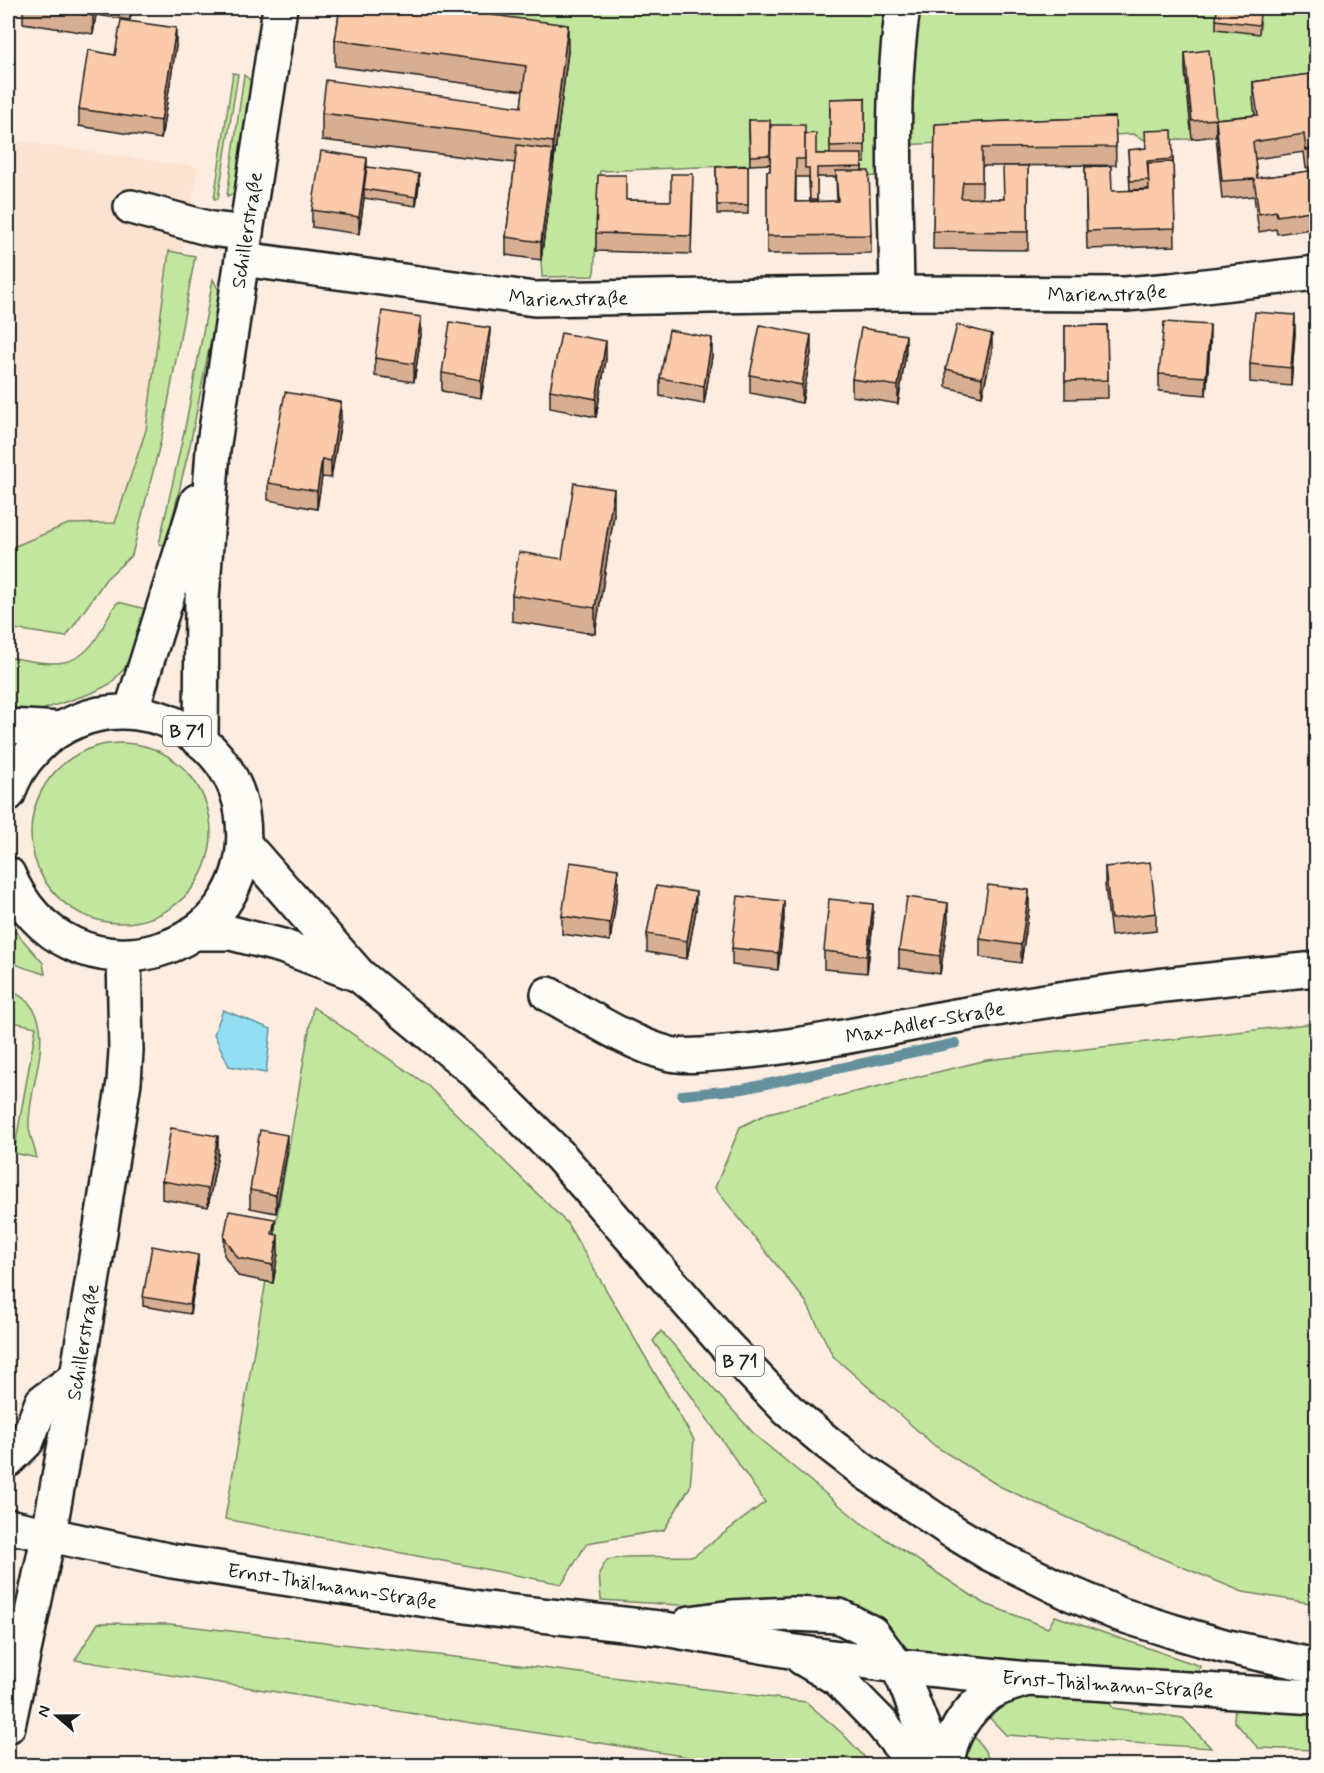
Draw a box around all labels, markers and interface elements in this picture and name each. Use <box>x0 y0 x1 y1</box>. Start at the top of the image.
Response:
street label: Schillerstraße <box>226 170 270 290</box>
street label: Marienstraße <box>1048 278 1168 309</box>
street label: Marienstraße <box>507 284 628 314</box>
road number: B 71 <box>163 716 211 746</box>
street label: Max-Adler-Straße <box>844 996 1007 1051</box>
street label: Schillerstraße <box>61 1282 107 1403</box>
road number: B 71 <box>716 1346 764 1376</box>
street label: Ernst-Thälmann-Straße <box>225 1558 439 1616</box>
street label: Ernst-Thälmann-Straße <box>1001 1664 1214 1706</box>
north arrow <box>27 1686 87 1746</box>
text: N <box>33 1703 56 1720</box>

